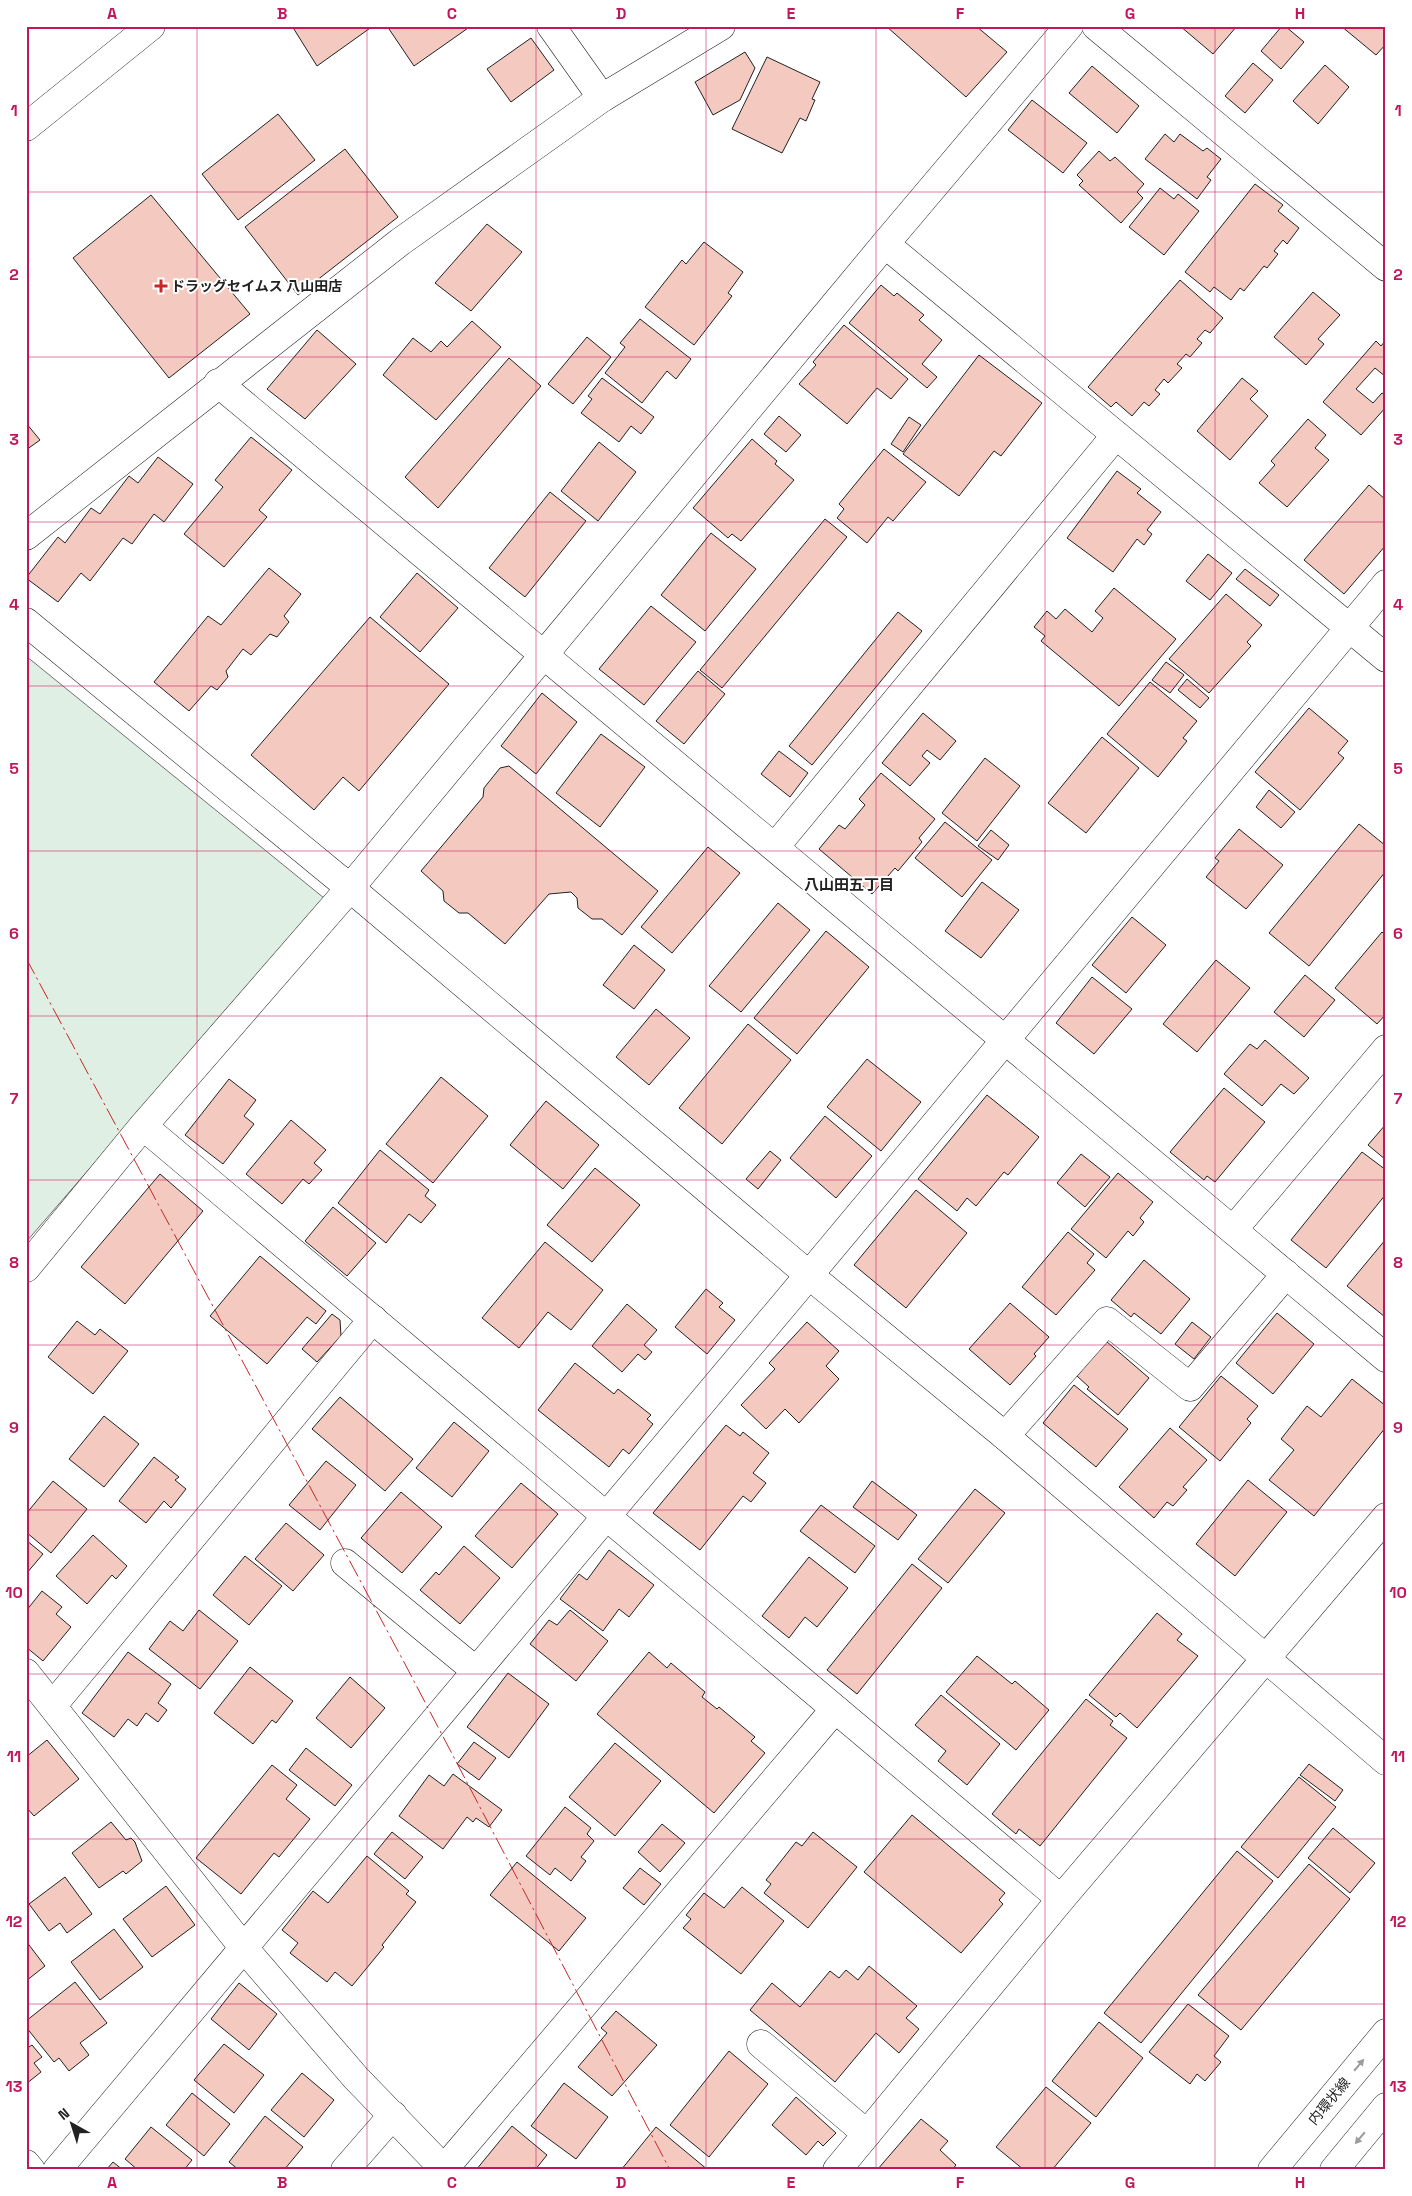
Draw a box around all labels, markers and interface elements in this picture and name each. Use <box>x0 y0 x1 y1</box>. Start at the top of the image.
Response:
text: A <box>107 3 117 24</box>
text: B <box>277 3 287 24</box>
text: C <box>447 3 457 24</box>
text: D <box>616 3 626 24</box>
text: E <box>787 3 796 24</box>
text: F <box>956 3 965 24</box>
text: G <box>1125 3 1135 24</box>
text: H <box>1295 3 1305 24</box>
text: 1 <box>10 100 18 121</box>
text: 1 <box>1394 100 1402 121</box>
text: 2 <box>9 264 19 285</box>
text: 2 <box>1393 264 1403 285</box>
place label: ドラッグセイムス 八山田店 <box>171 277 342 295</box>
marker: ドラッグセイムス 八山田店 <box>155 280 167 292</box>
text: 3 <box>9 429 19 450</box>
text: 3 <box>1393 429 1403 450</box>
text: 4 <box>9 594 19 615</box>
text: 4 <box>1393 594 1403 615</box>
text: 5 <box>9 758 19 779</box>
text: 5 <box>1393 758 1403 779</box>
district label: 八山田五丁目 <box>804 875 894 894</box>
text: 6 <box>9 923 19 944</box>
text: 6 <box>1393 923 1403 944</box>
text: 7 <box>10 1088 19 1109</box>
text: 7 <box>1394 1088 1403 1109</box>
text: 8 <box>9 1252 19 1273</box>
text: 8 <box>1393 1252 1403 1273</box>
text: 9 <box>9 1417 19 1438</box>
text: 9 <box>1393 1417 1403 1438</box>
text: 10 <box>5 1582 23 1603</box>
text: 10 <box>1389 1582 1407 1603</box>
text: 11 <box>7 1746 21 1767</box>
text: 11 <box>1391 1746 1405 1767</box>
text: 12 <box>6 1911 22 1932</box>
text: 12 <box>1390 1911 1406 1932</box>
one-way arrow <box>1353 2059 1364 2071</box>
street label: 内環状線 <box>1304 2074 1354 2128</box>
text: 13 <box>6 2076 23 2097</box>
text: 13 <box>1390 2076 1407 2097</box>
north arrow <box>48 2098 98 2148</box>
text: N <box>55 2104 73 2124</box>
one-way arrow <box>1354 2132 1365 2145</box>
text: A <box>107 2172 117 2193</box>
text: B <box>277 2172 287 2193</box>
text: C <box>447 2172 457 2193</box>
text: D <box>616 2172 626 2193</box>
text: E <box>787 2172 796 2193</box>
text: F <box>956 2172 965 2193</box>
text: G <box>1125 2172 1135 2193</box>
text: H <box>1295 2172 1305 2193</box>

